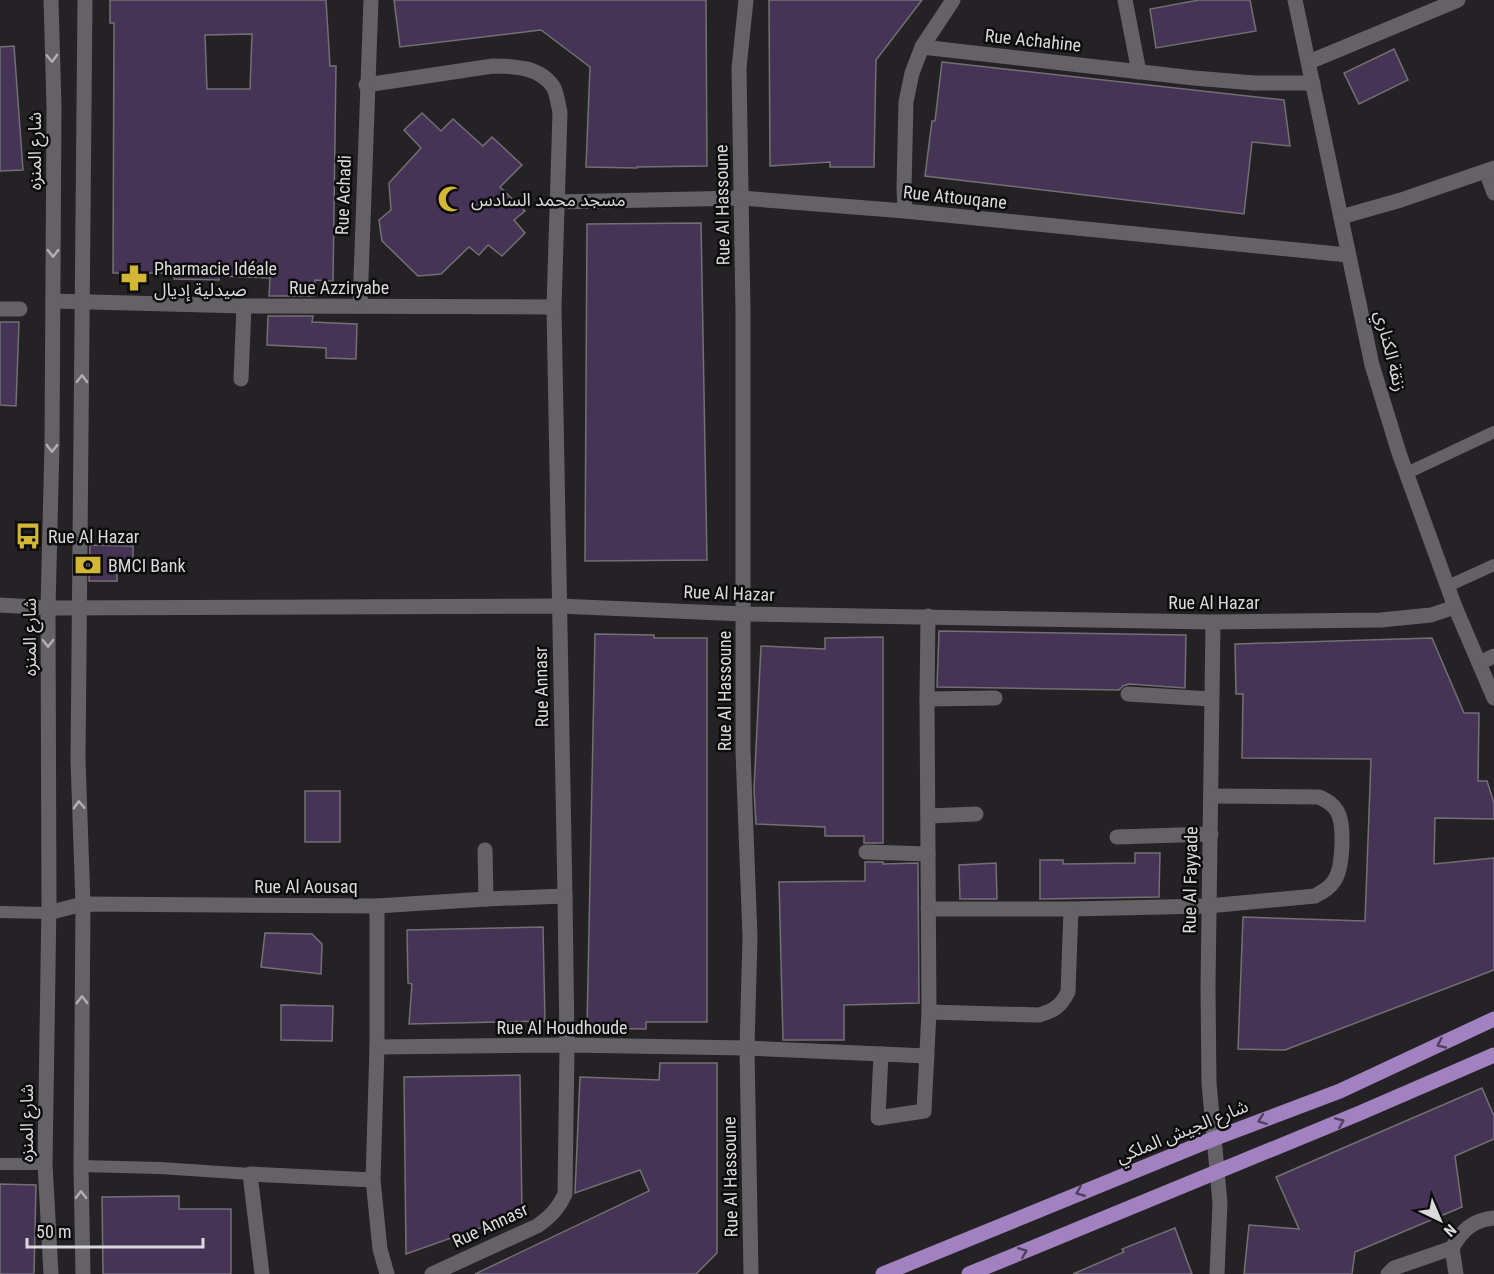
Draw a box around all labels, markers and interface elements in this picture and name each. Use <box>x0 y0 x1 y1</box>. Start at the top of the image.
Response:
street label: Rue Achahine <box>984 24 1082 56</box>
one-way arrow <box>46 54 59 63</box>
street label: شارع المنزه <box>24 112 49 190</box>
street label: Rue Al Hassoune <box>710 145 734 265</box>
street label: Rue Achadi <box>331 155 355 235</box>
street label: Rue Attouqane <box>902 181 1008 213</box>
mosque icon: مسجد محمد السادس <box>436 184 466 214</box>
place label: مسجد محمد السادس <box>471 189 626 211</box>
one-way arrow <box>47 249 59 258</box>
place label: Pharmacie Idéale صيدلية إديال <box>154 258 277 302</box>
pharmacy icon: Pharmacie Idéale صيدلية إديال <box>119 263 149 293</box>
street label: Rue Azziryabe <box>289 277 389 298</box>
street label: زنقة الكناري <box>1368 308 1411 394</box>
one-way arrow <box>75 374 88 383</box>
one-way arrow <box>46 444 58 453</box>
bus stop icon: Rue Al Hazar <box>13 521 43 551</box>
place label: Rue Al Hazar <box>48 526 140 547</box>
bank icon: BMCI Bank <box>73 550 103 580</box>
place label: BMCI Bank <box>108 555 186 576</box>
street label: Rue Al Hazar <box>683 581 775 605</box>
street label: Rue Al Hazar <box>1168 592 1260 613</box>
street label: شارع المنزه <box>19 598 44 676</box>
street label: Rue Al Hassoune <box>714 631 735 751</box>
one-way arrow <box>42 639 54 648</box>
street label: Rue Annasr <box>530 646 552 728</box>
one-way arrow <box>73 800 86 809</box>
street label: Rue Al Fayyade <box>1179 826 1201 934</box>
street label: Rue Al Aousaq <box>254 876 358 897</box>
one-way arrow <box>76 995 88 1004</box>
street label: Rue Al Houdhoude <box>496 1017 628 1038</box>
one-way arrow <box>1437 1037 1448 1049</box>
street label: شارع المنزه <box>16 1084 41 1162</box>
street label: شارع الجيش الملكي <box>1113 1095 1253 1171</box>
one-way arrow <box>1257 1113 1268 1126</box>
street label: Rue Al Hassoune <box>718 1117 742 1237</box>
one-way arrow <box>1333 1117 1344 1129</box>
one-way arrow <box>1076 1185 1087 1197</box>
one-way arrow <box>75 1190 87 1199</box>
north arrow <box>1410 1190 1470 1250</box>
street label: Rue Annasr <box>449 1198 532 1252</box>
scale bar <box>27 1211 202 1249</box>
text: N <box>1440 1220 1460 1241</box>
text: 50 m <box>36 1221 71 1242</box>
one-way arrow <box>1018 1246 1028 1259</box>

